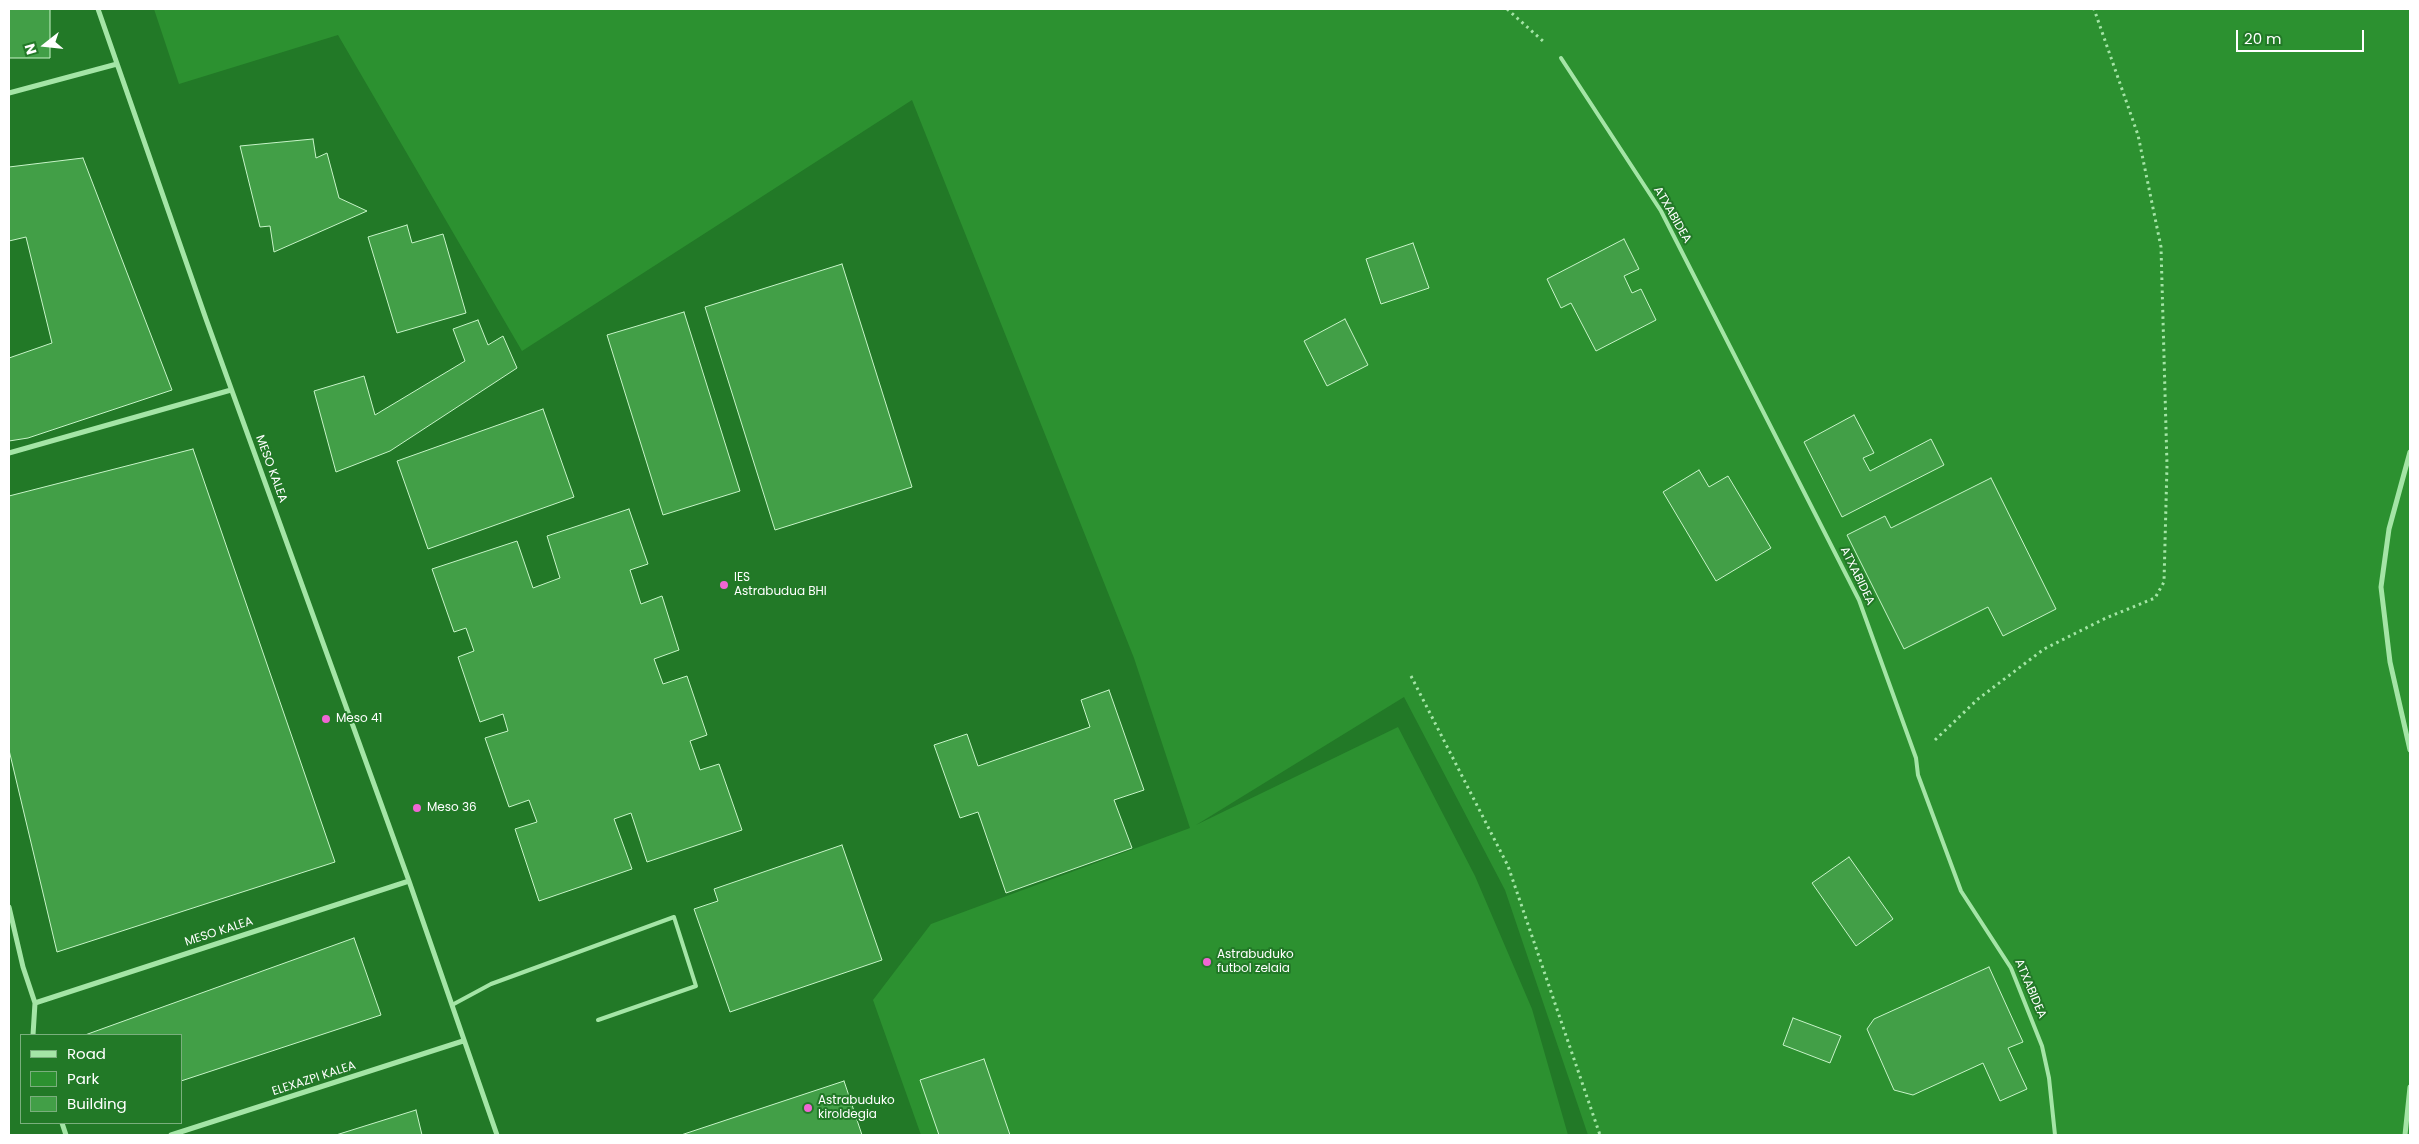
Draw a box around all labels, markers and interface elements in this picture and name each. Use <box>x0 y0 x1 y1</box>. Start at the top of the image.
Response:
north arrow <box>20 20 70 70</box>
scale bar <box>2239 20 2366 52</box>
text: 20 m <box>2244 28 2282 49</box>
text: N <box>20 41 42 57</box>
street label: ATXABIDEA <box>1650 184 1694 246</box>
street label: MESO KALEA <box>252 433 290 505</box>
street label: ATXABIDEA <box>1837 544 1877 608</box>
place label: IES Astrabudua BHI <box>734 571 827 599</box>
marker: IES Astrabudua BHI <box>718 579 730 591</box>
place label: Meso 41 <box>336 712 382 726</box>
marker: Meso 41 <box>320 713 332 725</box>
place label: Meso 36 <box>427 801 477 815</box>
marker: Meso 36 <box>411 802 423 814</box>
street label: MESO KALEA <box>183 914 255 950</box>
place label: Astrabuduko futbol zelaia <box>1217 948 1294 976</box>
marker: Astrabuduko futbol zelaia <box>1201 956 1213 968</box>
street label: ATXABIDEA <box>2011 957 2049 1021</box>
legend <box>20 1034 182 1124</box>
text: Road <box>67 1043 106 1064</box>
street label: ELEXAZPI KALEA <box>270 1059 358 1099</box>
text: Park <box>67 1068 99 1089</box>
text: Building <box>67 1093 127 1114</box>
place label: Astrabuduko kiroldegia <box>818 1094 895 1122</box>
marker: Astrabuduko kiroldegia <box>802 1102 814 1114</box>

